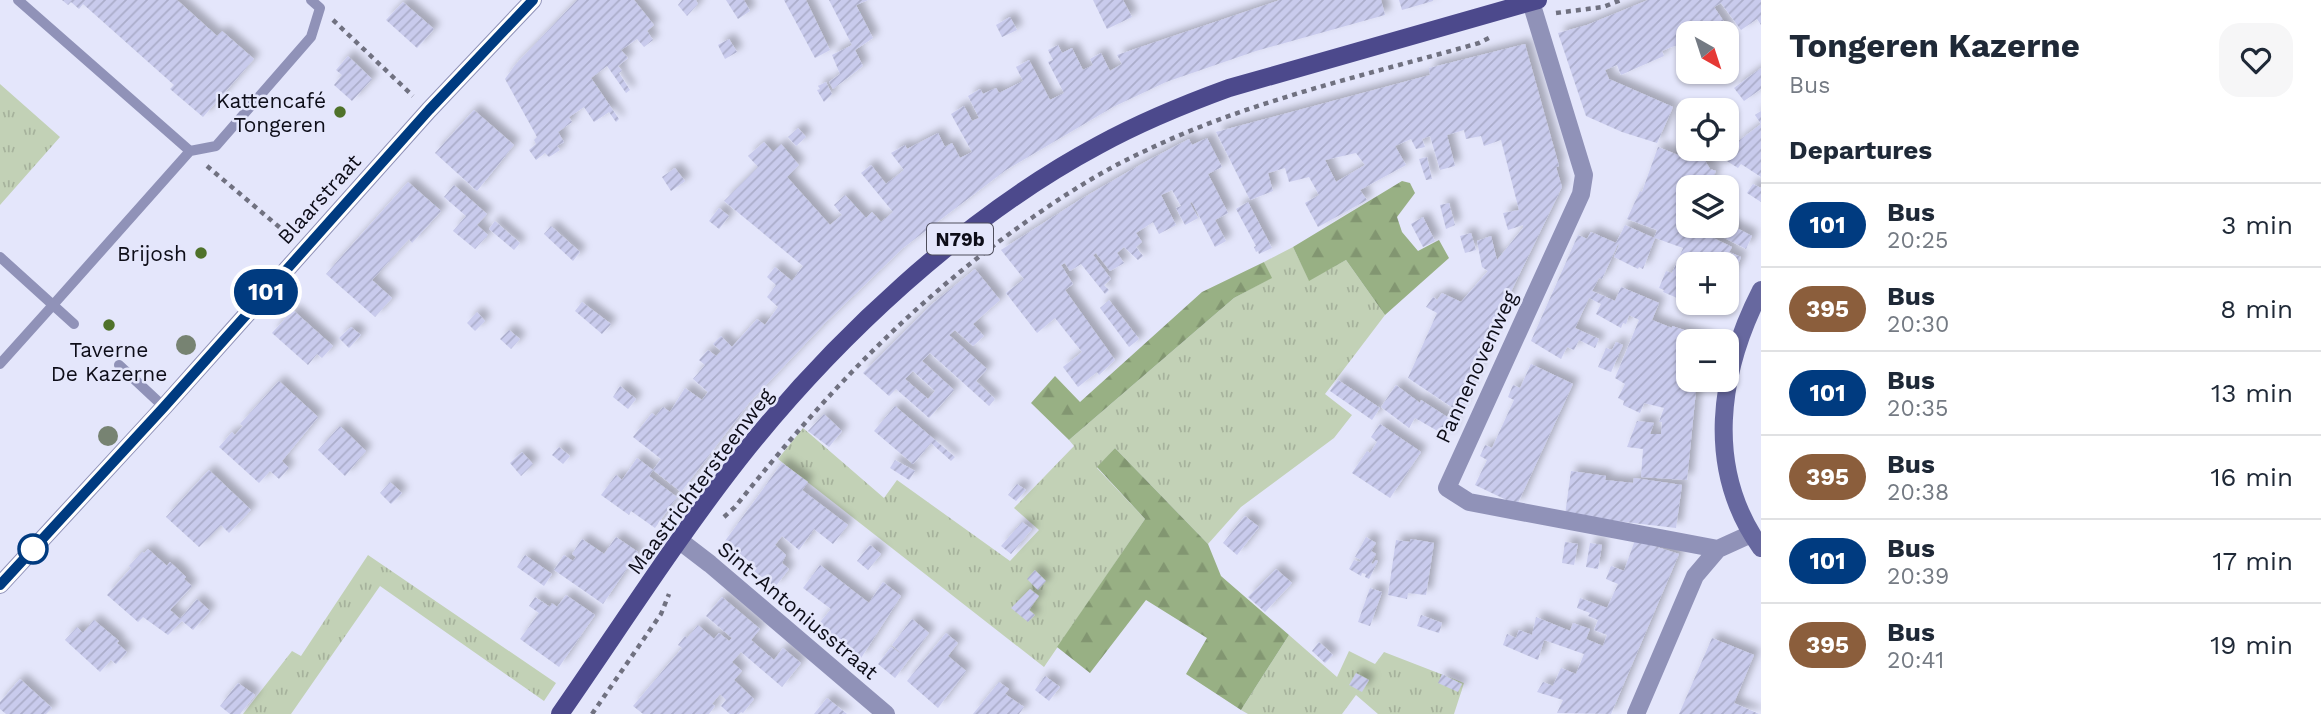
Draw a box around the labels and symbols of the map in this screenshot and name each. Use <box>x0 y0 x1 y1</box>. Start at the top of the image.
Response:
north arrow <box>1676 21 1740 84</box>
place label: Kattencafé Tongeren <box>216 88 326 137</box>
marker: Kattencafé Tongeren <box>332 104 348 120</box>
street label: Blaarstraat <box>272 149 366 249</box>
road number: N79b <box>927 224 993 255</box>
place label: Brijosh <box>117 241 187 266</box>
marker: Brijosh <box>193 245 209 261</box>
line badge: 101 <box>226 269 306 315</box>
street label: Pannenovenweg <box>1430 286 1522 447</box>
marker: Taverne De Kazerne <box>101 317 117 333</box>
place label: Taverne De Kazerne <box>51 337 167 386</box>
street label: Maastrichtersteenweg <box>622 382 779 579</box>
unlabelled marker <box>18 534 48 564</box>
street label: Sint-Antoniusstraat <box>713 536 883 685</box>

